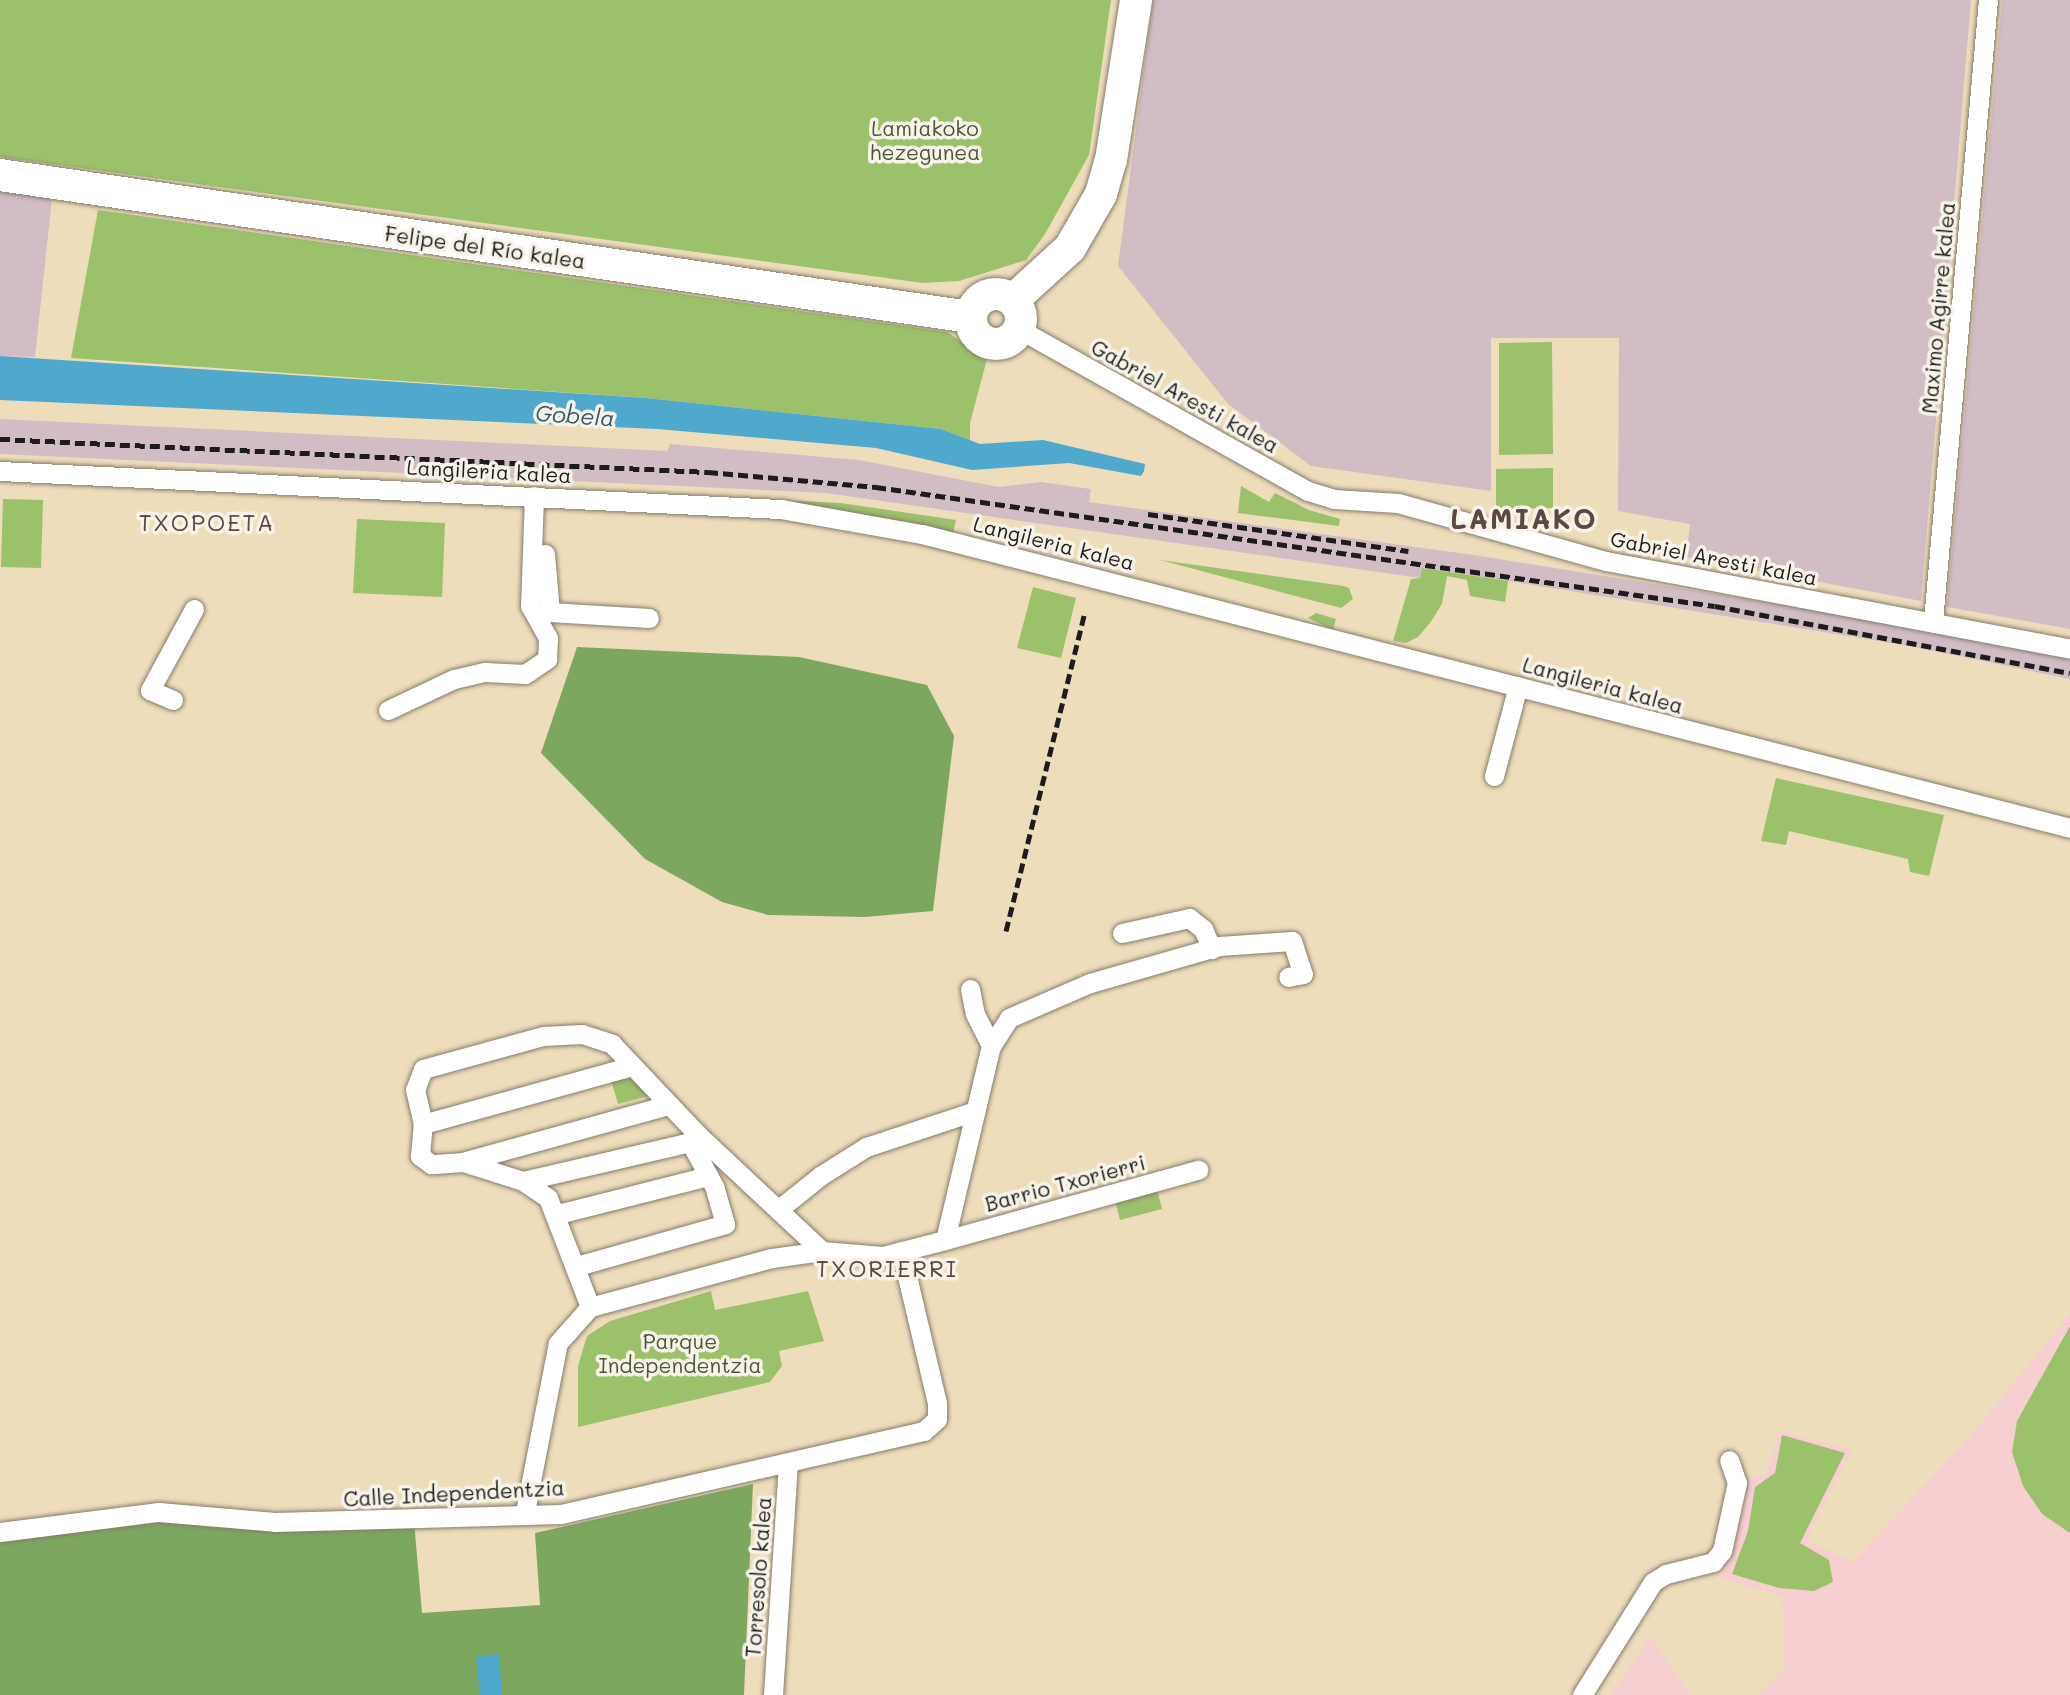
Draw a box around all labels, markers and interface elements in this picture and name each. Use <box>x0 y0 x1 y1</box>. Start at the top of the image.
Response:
park label: Lamiakoko hezegunea <box>870 115 980 165</box>
street label: Maximo Agirre kalea <box>1916 201 1960 415</box>
street label: Felipe del Río kalea <box>383 220 587 274</box>
street label: Gabriel Aresti kalea <box>1087 334 1283 458</box>
water label: Gobela <box>534 398 616 432</box>
street label: Langileria kalea <box>406 454 572 488</box>
district label: LAMIAKO <box>1451 501 1597 535</box>
district label: TXOPOETA <box>140 508 274 536</box>
street label: Langileria kalea <box>971 511 1137 575</box>
street label: Gabriel Aresti kalea <box>1608 526 1820 590</box>
street label: Langileria kalea <box>1520 651 1686 719</box>
street label: Barrio Txorierri <box>982 1149 1148 1217</box>
district label: TXORIERRI <box>817 1254 957 1282</box>
park label: Parque Independentzia <box>598 1328 762 1378</box>
street label: Calle Independentzia <box>343 1475 565 1511</box>
street label: Torresolo kalea <box>740 1496 776 1658</box>

